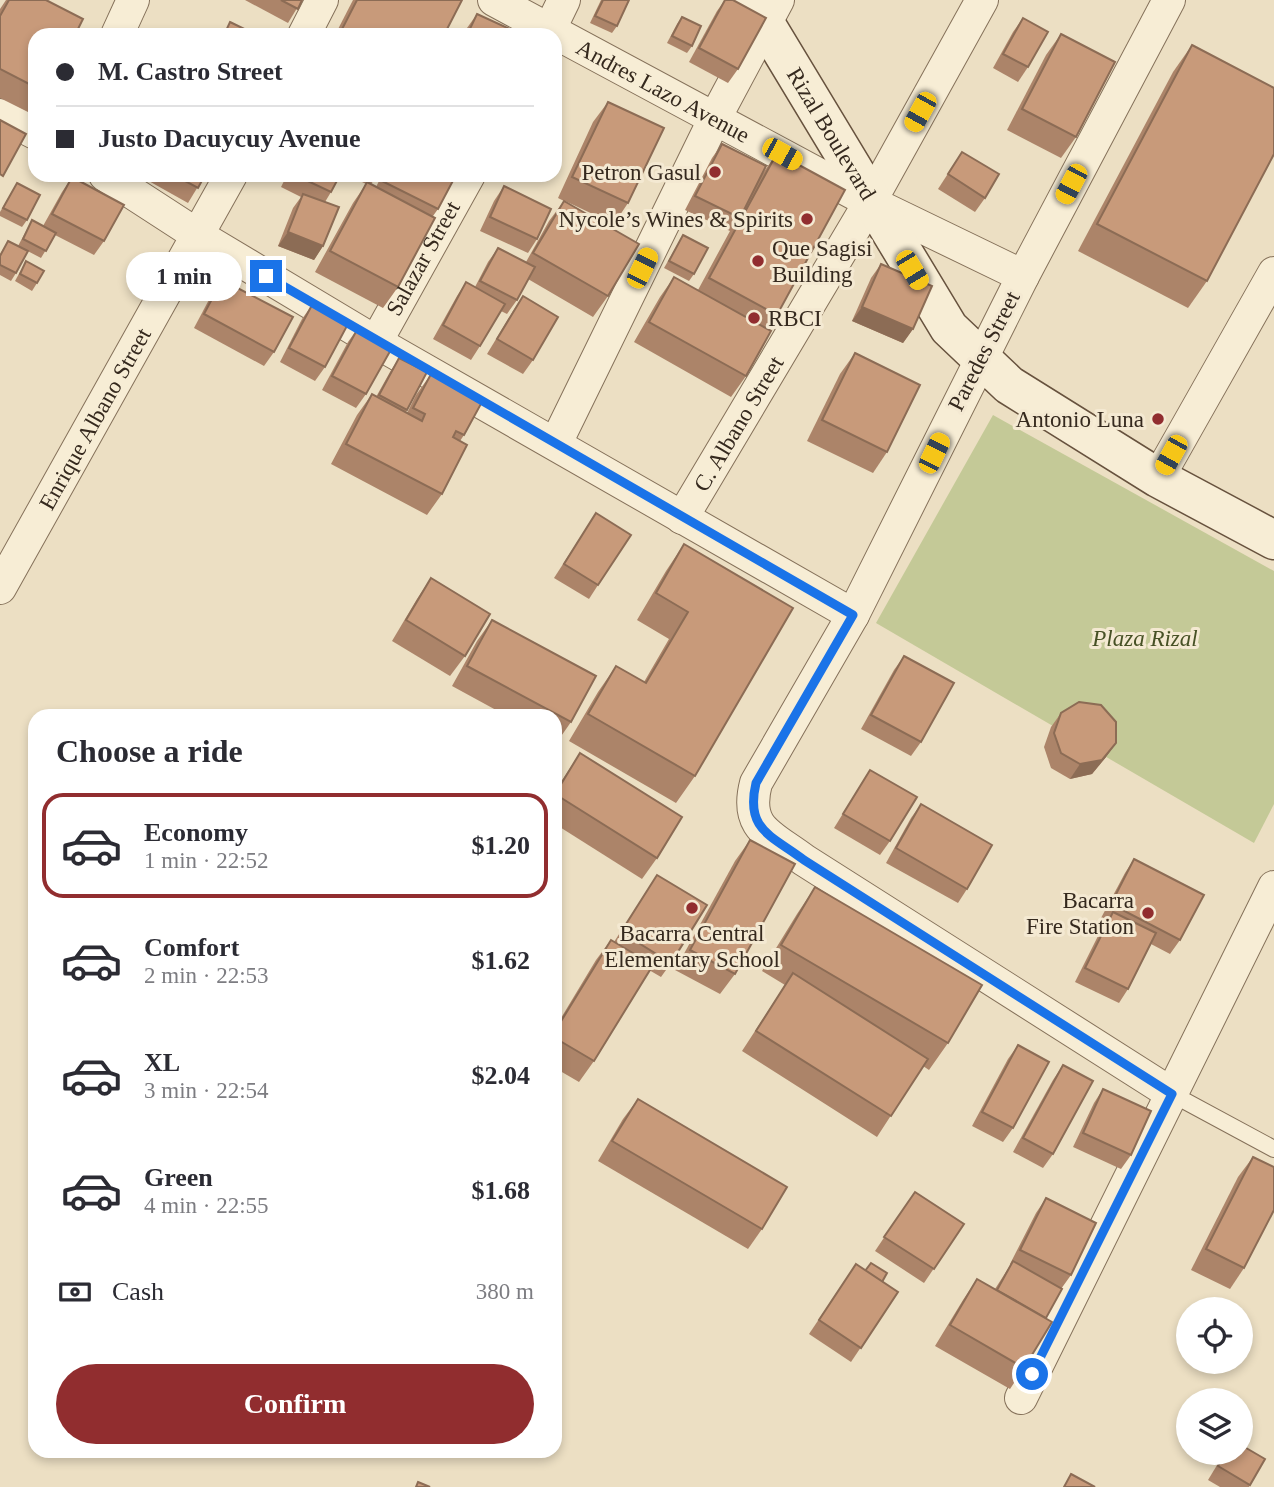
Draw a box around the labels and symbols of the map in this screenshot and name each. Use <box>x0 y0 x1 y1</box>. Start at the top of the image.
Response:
street label: Andres Lazo Avenue <box>572 34 754 147</box>
street label: Rizal Boulevard <box>782 63 881 205</box>
car <box>901 89 940 135</box>
car <box>759 135 806 173</box>
place label: Petron Gasul <box>582 160 701 185</box>
car <box>1052 161 1091 207</box>
marker: Petron Gasul <box>707 164 723 180</box>
street label: Salazar Street <box>381 196 465 320</box>
place label: Nycole’s Wines & Spirits <box>559 207 793 232</box>
marker: Nycole’s Wines & Spirits <box>799 211 815 227</box>
place label: Que Sagisi Building <box>772 236 872 287</box>
car <box>624 245 661 291</box>
car <box>893 247 932 293</box>
callout: 1 min <box>126 252 242 300</box>
marker: Que Sagisi Building <box>750 253 766 269</box>
route end <box>250 260 282 292</box>
street label: Paredes Street <box>943 286 1025 415</box>
place label: RBCI <box>768 306 822 331</box>
marker: RBCI <box>746 310 762 326</box>
street label: Enrique Albano Street <box>34 323 156 514</box>
street label: C. Albano Street <box>688 351 788 495</box>
place label: Antonio Luna <box>1016 407 1144 432</box>
marker: Antonio Luna <box>1150 411 1166 427</box>
car <box>916 430 953 476</box>
car <box>1152 432 1191 478</box>
park label: Plaza Rizal <box>1091 626 1198 651</box>
place label: Bacarra Fire Station <box>1026 888 1134 939</box>
marker: Bacarra Central Elementary School <box>684 900 700 916</box>
marker: Bacarra Fire Station <box>1140 905 1156 921</box>
place label: Bacarra Central Elementary School <box>604 921 780 972</box>
route start <box>1016 1358 1048 1390</box>

